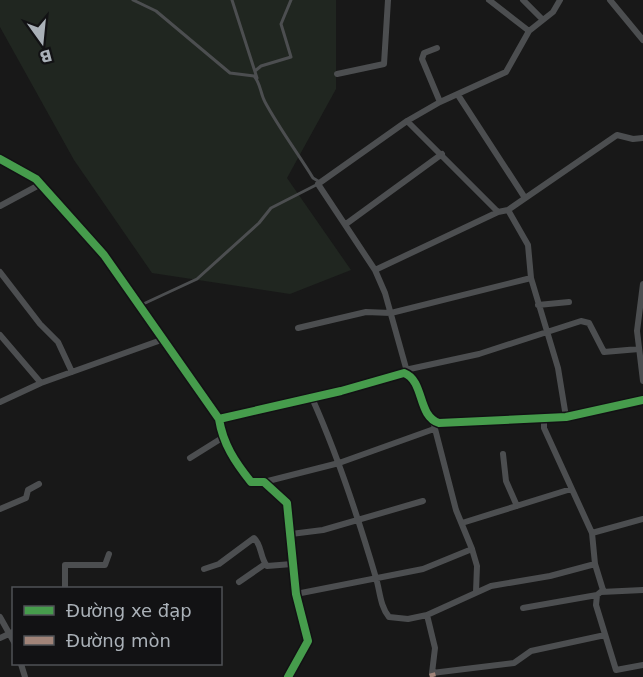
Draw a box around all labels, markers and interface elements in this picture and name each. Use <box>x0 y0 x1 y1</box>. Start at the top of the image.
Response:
north arrow <box>12 12 72 72</box>
text: B <box>37 45 54 67</box>
legend <box>12 587 222 665</box>
text: Đường xe đạp <box>66 600 192 621</box>
text: Đường mòn <box>66 630 171 651</box>

